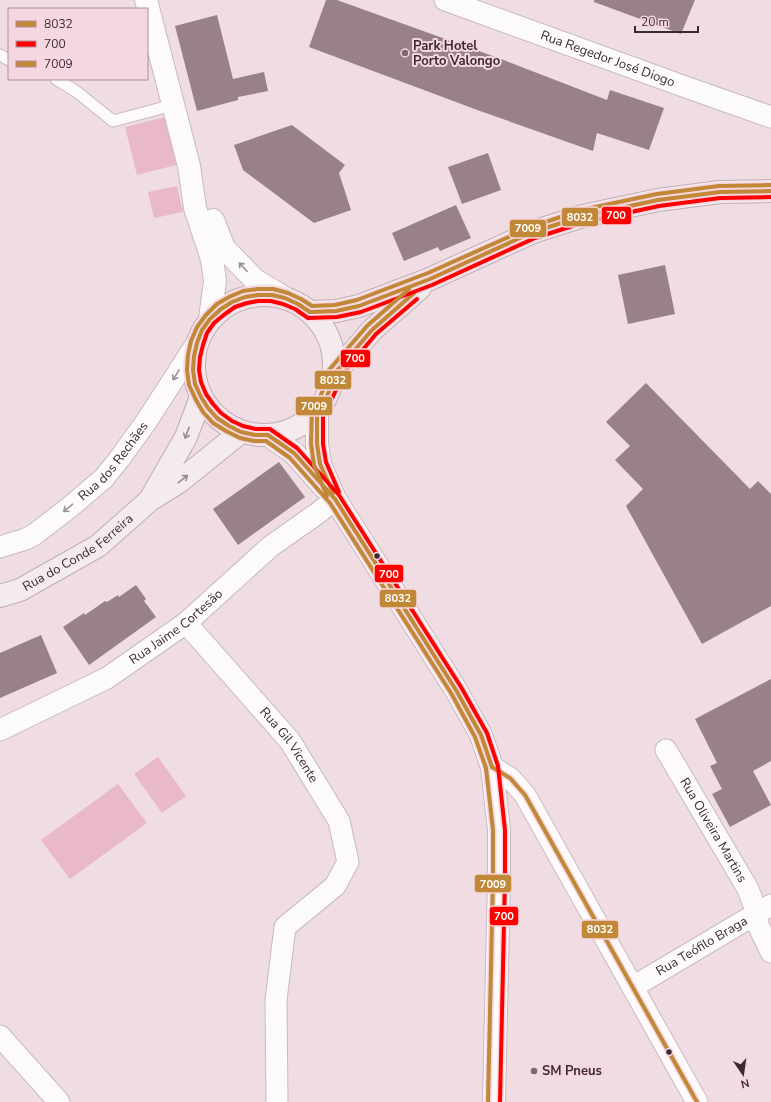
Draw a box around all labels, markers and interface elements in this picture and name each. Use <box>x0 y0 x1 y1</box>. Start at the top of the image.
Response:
legend <box>8 8 148 80</box>
scale bar <box>635 8 698 34</box>
text: 20 m <box>641 14 669 30</box>
text: 8032 <box>44 16 73 32</box>
street label: Rua Regedor José Diogo <box>538 26 677 91</box>
text: 700 <box>44 36 66 52</box>
place label: Park Hotel Porto Valongo <box>413 37 500 70</box>
marker: Park Hotel Porto Valongo <box>400 48 410 58</box>
text: 7009 <box>44 56 73 72</box>
line badge: 700 <box>601 206 632 225</box>
line badge: 8032 <box>561 207 599 227</box>
text: 700 <box>606 208 626 223</box>
text: 8032 <box>567 210 594 225</box>
line badge: 7009 <box>509 219 547 238</box>
text: 7009 <box>515 221 542 236</box>
one-way arrow <box>238 262 248 272</box>
line badge: 700 <box>340 349 371 368</box>
text: 700 <box>345 351 365 366</box>
one-way arrow <box>172 370 180 381</box>
line badge: 8032 <box>314 370 352 390</box>
text: 8032 <box>320 373 347 388</box>
line badge: 7009 <box>295 396 333 416</box>
text: 7009 <box>301 399 328 414</box>
street label: Rua dos Rechães <box>74 418 152 505</box>
one-way arrow <box>183 427 191 439</box>
one-way arrow <box>177 474 188 483</box>
one-way arrow <box>63 504 74 513</box>
street label: Rua do Conde Ferreira <box>19 510 137 596</box>
unlabelled marker <box>372 551 382 561</box>
line badge: 700 <box>374 564 404 583</box>
text: 700 <box>379 567 399 582</box>
street label: Rua Jaime Cortesão <box>126 585 227 669</box>
line badge: 8032 <box>379 589 417 608</box>
text: 8032 <box>385 591 412 606</box>
street label: Rua Gil Vicente <box>255 703 323 786</box>
street label: Rua Oliveira Martins <box>675 774 751 886</box>
line badge: 7009 <box>474 874 512 893</box>
text: 7009 <box>480 877 507 892</box>
line badge: 700 <box>489 906 519 926</box>
text: 700 <box>494 909 514 924</box>
street label: Rua Teófilo Braga <box>653 912 751 980</box>
line badge: 8032 <box>581 920 619 939</box>
text: 8032 <box>587 922 614 937</box>
unlabelled marker <box>664 1047 674 1057</box>
north arrow <box>723 1054 763 1094</box>
place label: SM Pneus <box>542 1062 602 1080</box>
marker: SM Pneus <box>529 1066 539 1076</box>
text: N <box>739 1075 751 1091</box>

